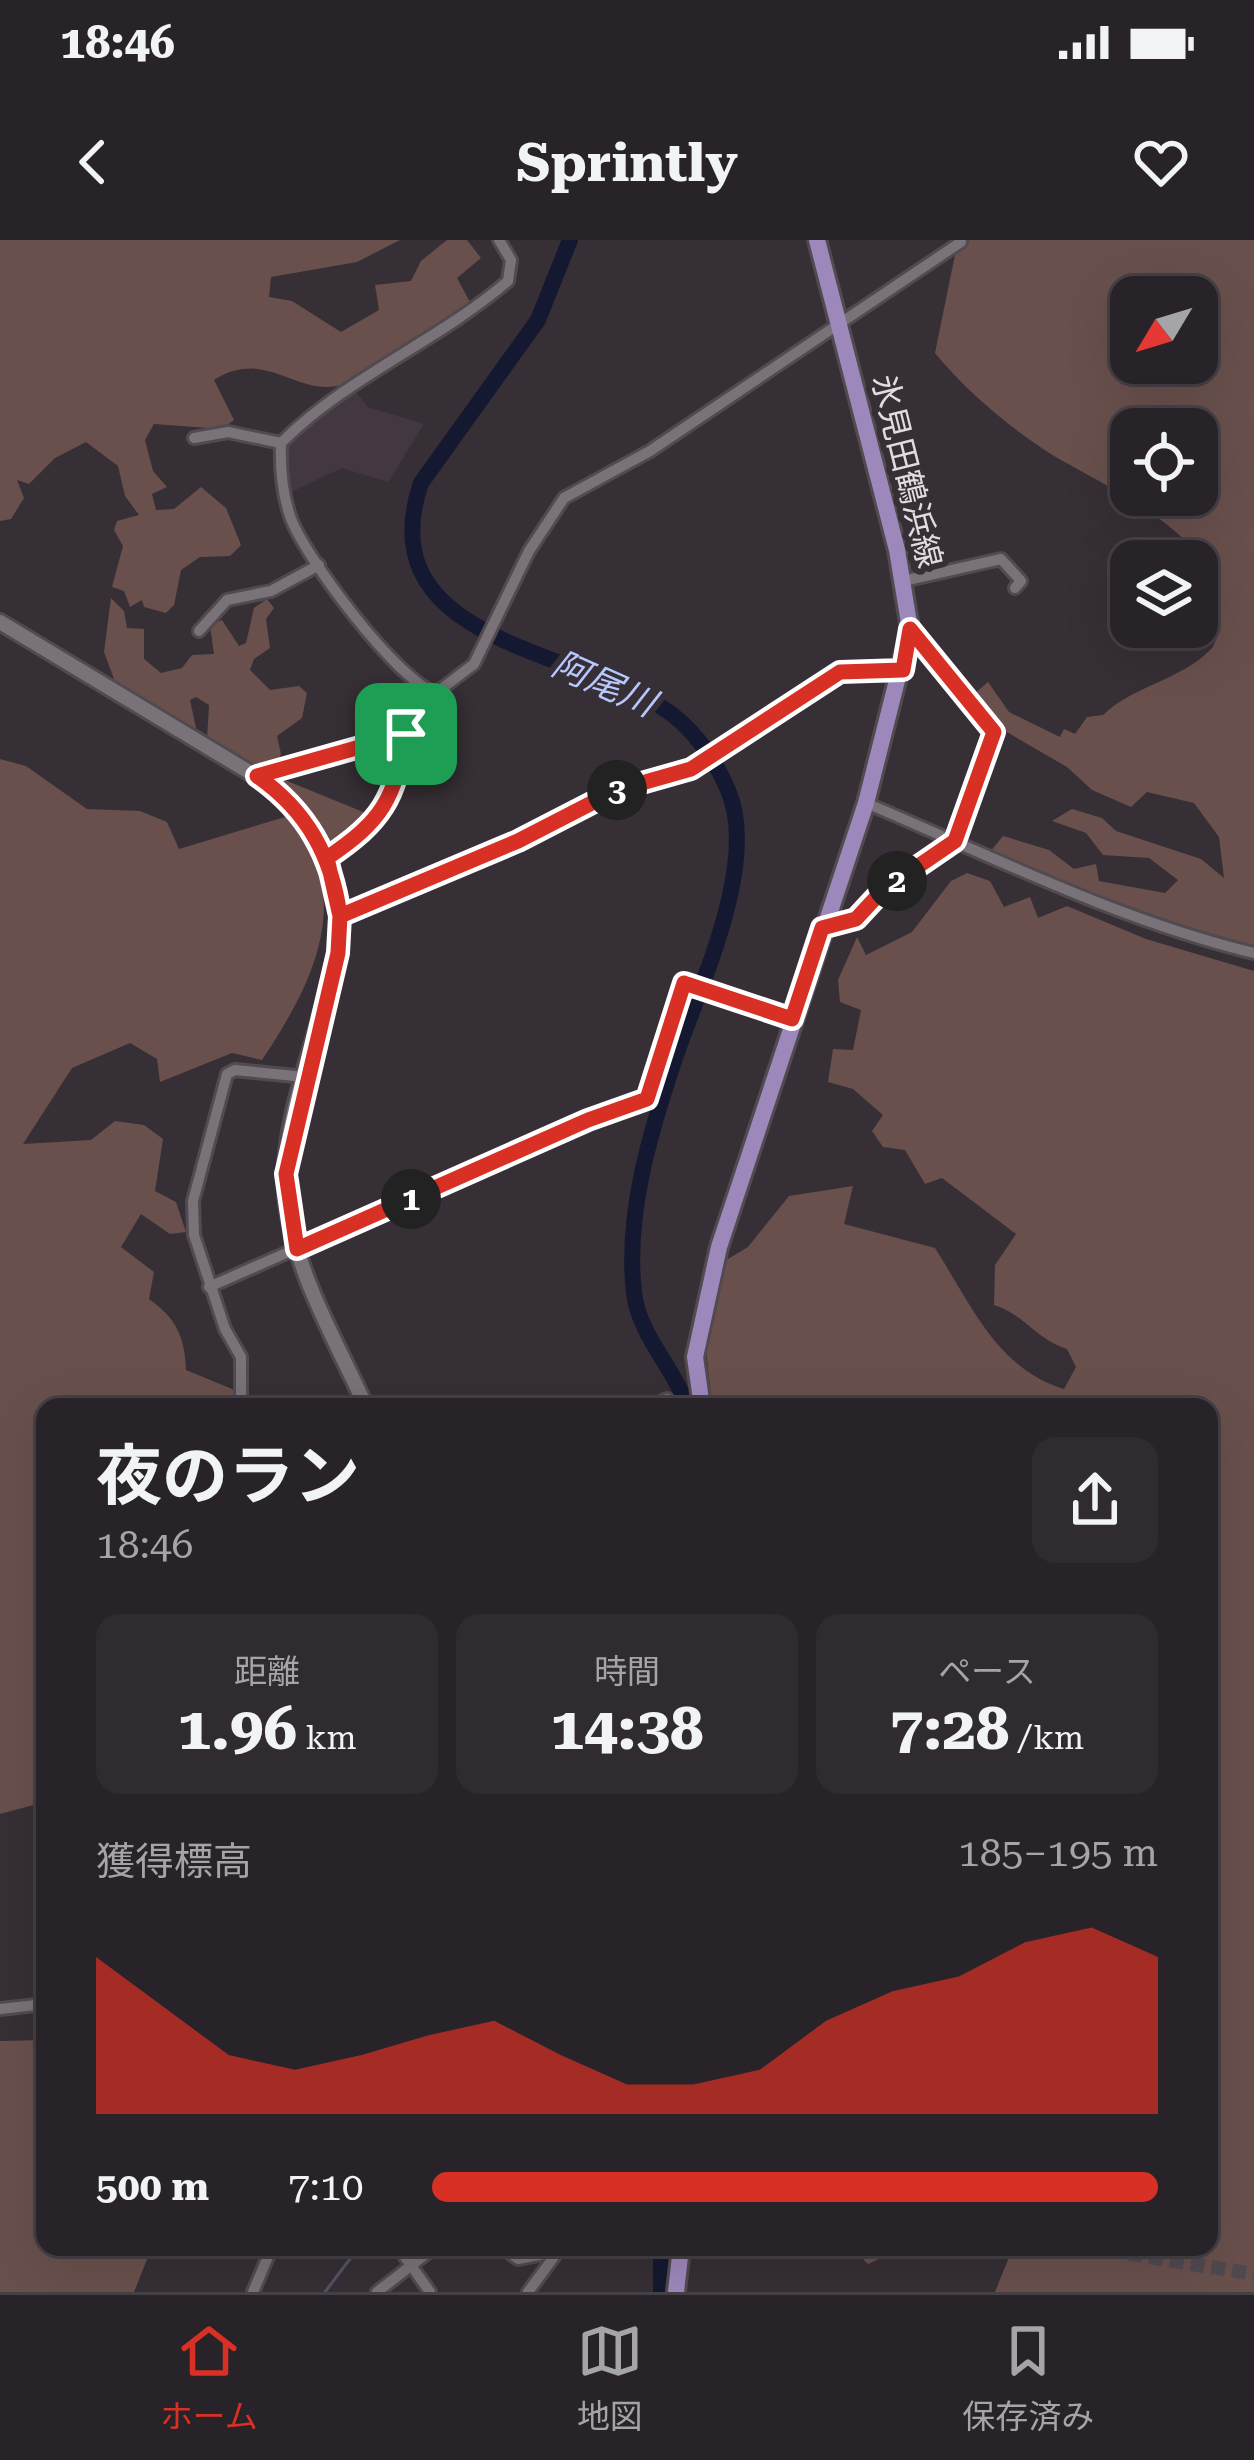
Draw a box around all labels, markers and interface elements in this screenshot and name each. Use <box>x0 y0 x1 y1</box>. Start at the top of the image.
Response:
text: 18:46 <box>60 16 175 69</box>
icon: back <box>60 129 126 195</box>
icon: heart <box>1128 129 1194 195</box>
text: Sprintly <box>516 131 738 194</box>
north arrow <box>1110 276 1218 384</box>
map controls <box>1110 276 1218 648</box>
street label: 氷見田鶴浜線 <box>864 370 950 572</box>
button: locate <box>1110 408 1218 516</box>
button: layers <box>1110 540 1218 648</box>
water label: 阿尾川 <box>546 643 666 727</box>
pin <box>355 683 457 785</box>
icon: arrive <box>373 701 439 767</box>
pin: 3 <box>587 760 647 820</box>
text: 3 <box>608 770 626 809</box>
pin: 2 <box>867 851 927 911</box>
text: 2 <box>888 861 906 900</box>
pin: 1 <box>381 1169 441 1229</box>
text: 1 <box>402 1179 420 1218</box>
button: share <box>1032 1437 1158 1563</box>
text: 夜のラン <box>96 1438 360 1515</box>
text: 18:46 <box>96 1522 193 1568</box>
text: 距離 <box>234 1652 300 1691</box>
text: 時間 <box>594 1652 660 1691</box>
text: ペース <box>938 1652 1036 1691</box>
text: 1.96 <box>177 1693 297 1764</box>
text: 14:38 <box>550 1693 704 1764</box>
text: 7:28 <box>890 1693 1009 1764</box>
text: km <box>297 1718 357 1757</box>
text: /km <box>1009 1718 1084 1757</box>
text: 185–195 m <box>958 1830 1158 1876</box>
text: 獲得標高 <box>96 1839 252 1885</box>
text: 500 m <box>96 2164 209 2210</box>
text: 7:10 <box>288 2164 364 2210</box>
tab: ホーム <box>160 2318 258 2438</box>
tab: 地図 <box>577 2318 643 2438</box>
tab: 保存済み <box>962 2318 1094 2438</box>

